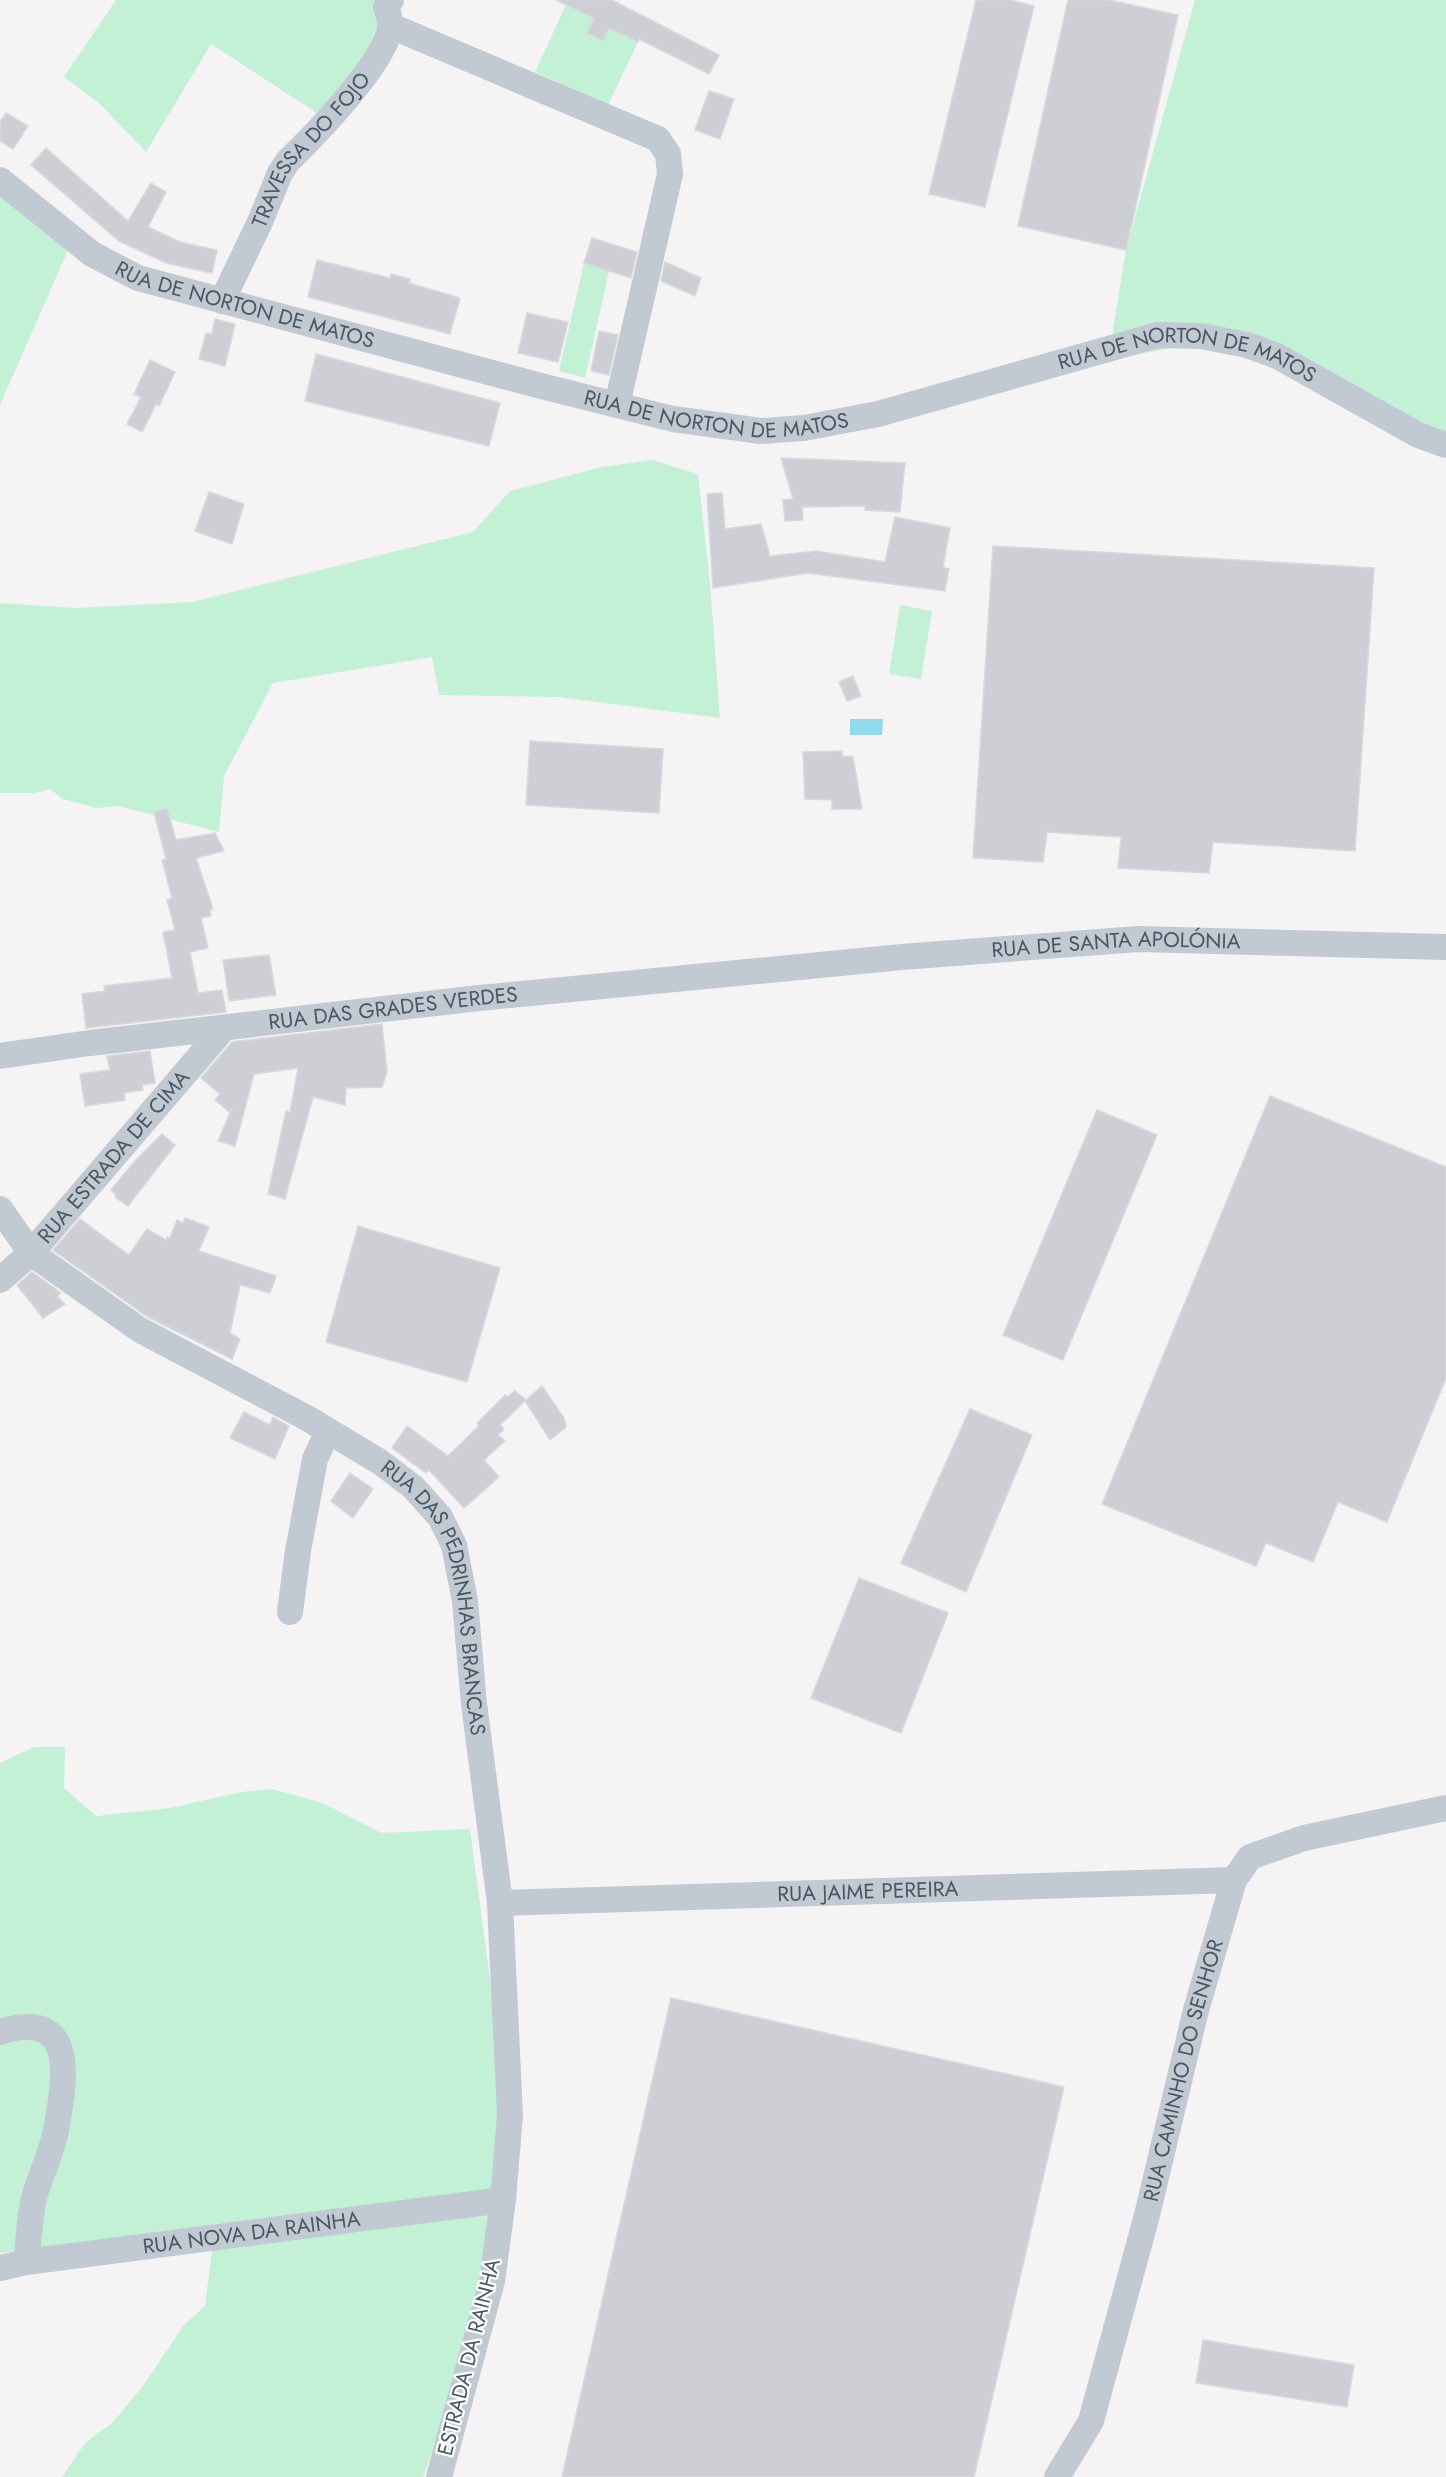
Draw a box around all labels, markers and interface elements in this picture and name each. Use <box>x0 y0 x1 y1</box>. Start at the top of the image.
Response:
street label: TRAVESSA DO FOJO <box>244 66 377 232</box>
street label: RUA DE NORTON DE MATOS <box>110 254 378 356</box>
street label: RUA DE NORTON DE MATOS <box>1054 319 1322 390</box>
street label: RUA DE NORTON DE MATOS <box>581 382 851 446</box>
street label: RUA DE SANTA APOLÓNIA <box>990 924 1241 965</box>
street label: RUA DAS GRADES VERDES <box>267 979 519 1037</box>
street label: RUA ESTRADA DE CIMA <box>31 1063 197 1250</box>
street label: RUA DAS PEDRINHAS BRANCAS <box>374 1453 493 1737</box>
street label: RUA JAIME PEREIRA <box>777 1874 959 1909</box>
street label: RUA CAMINHO DO SENHOR <box>1136 1936 1231 2205</box>
street label: RUA NOVA DA RAINHA <box>141 2204 362 2262</box>
street label: ESTRADA DA RAINHA <box>430 2255 508 2459</box>

